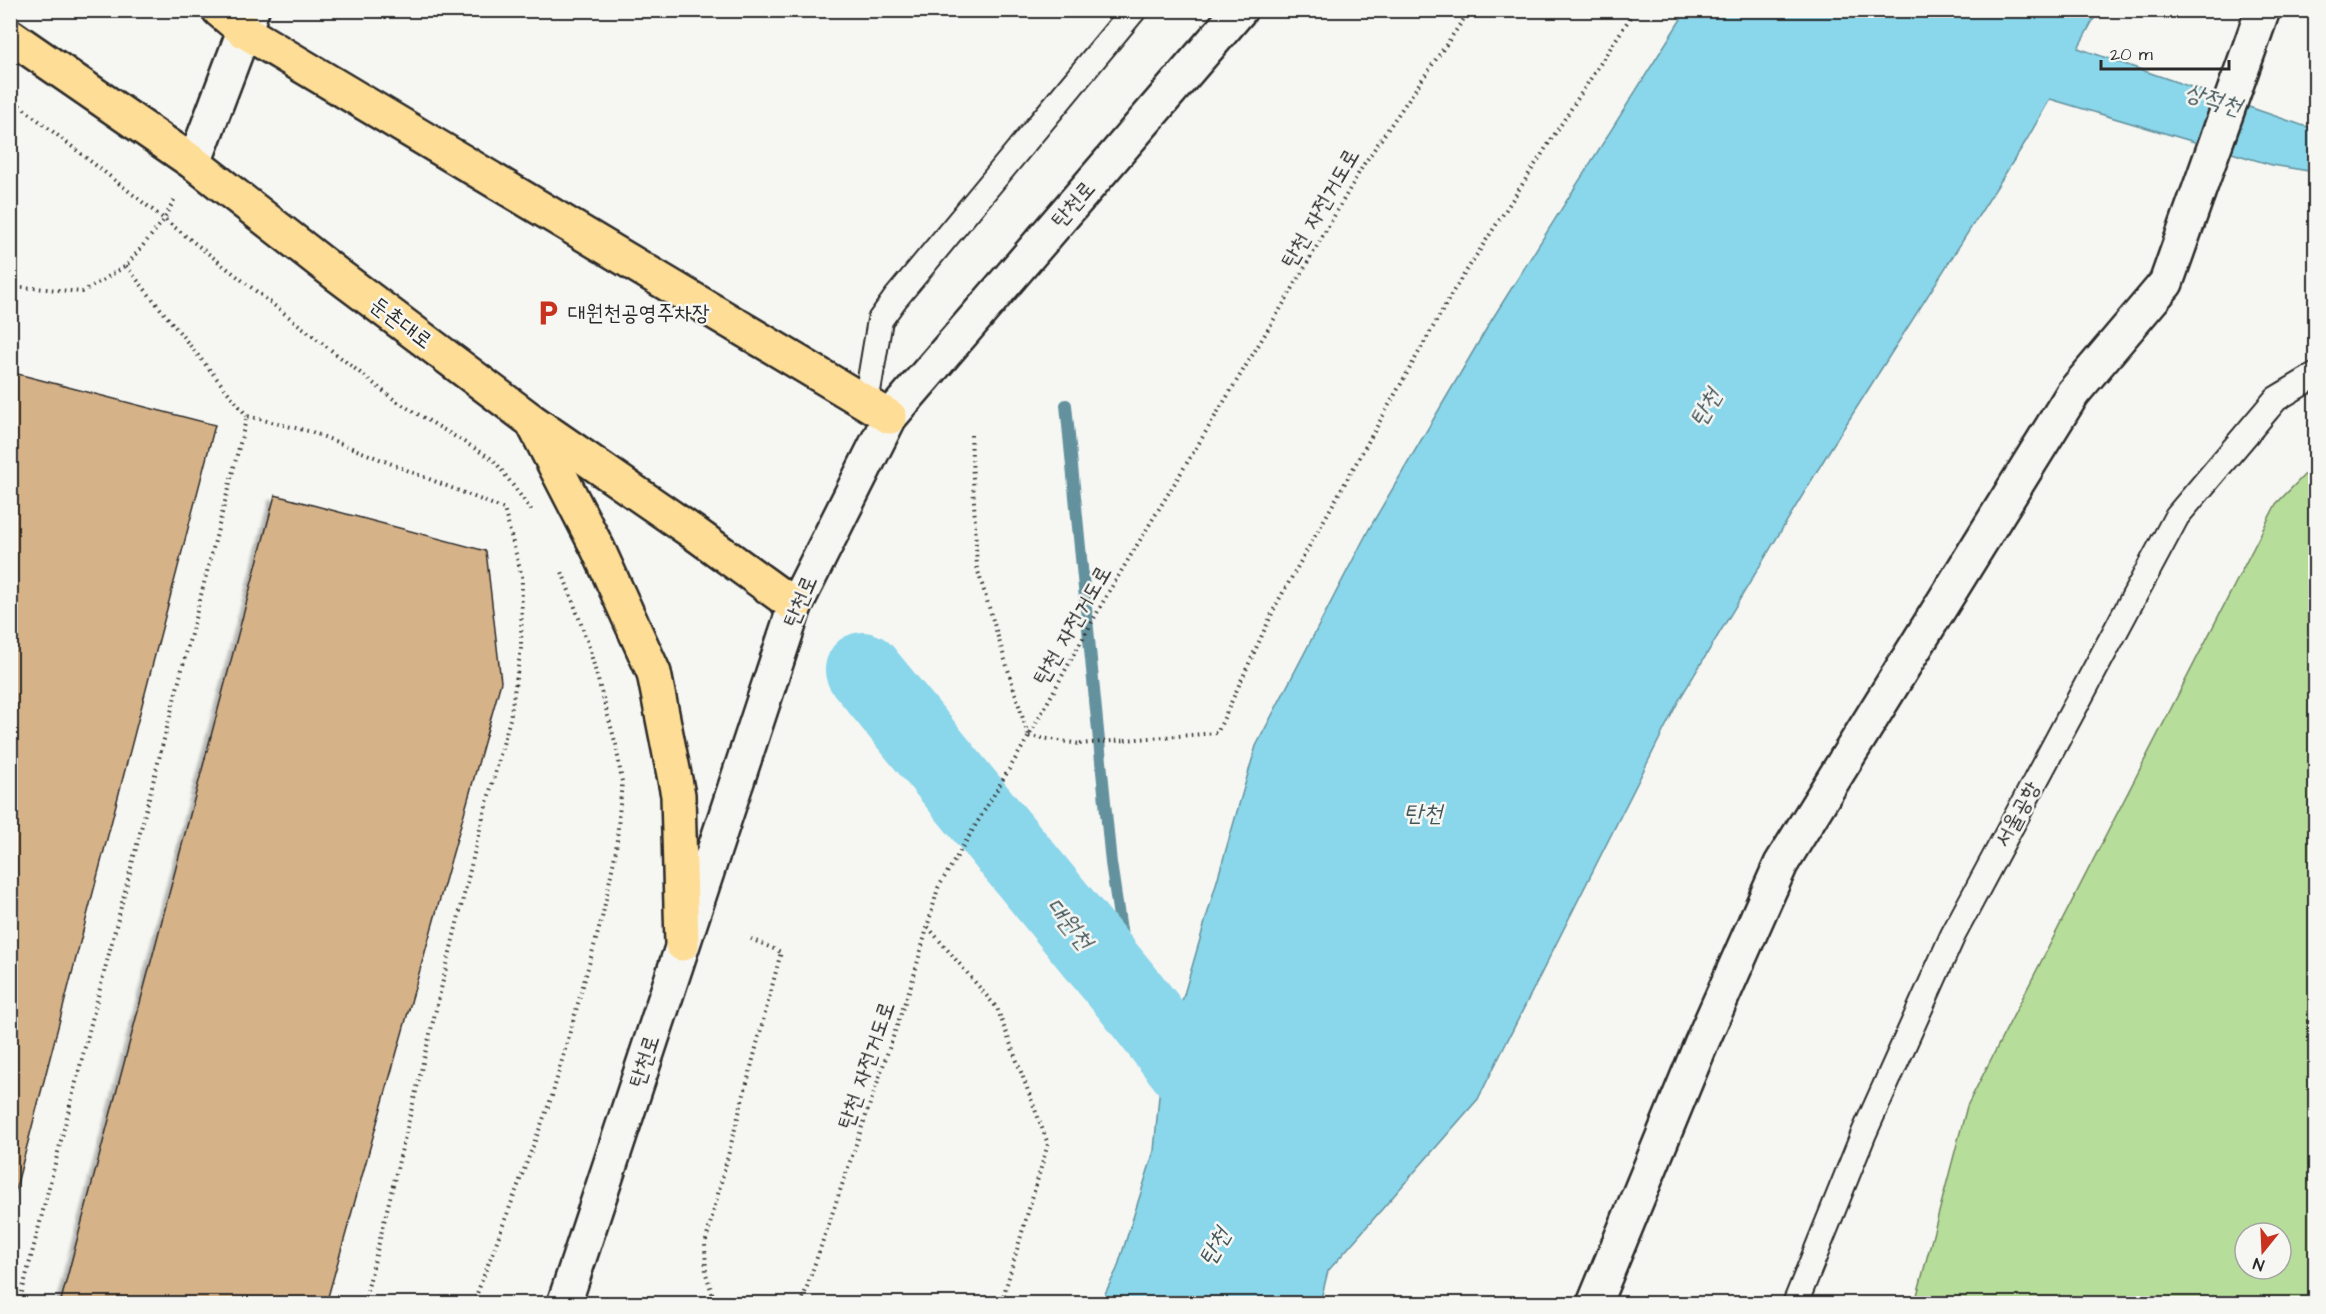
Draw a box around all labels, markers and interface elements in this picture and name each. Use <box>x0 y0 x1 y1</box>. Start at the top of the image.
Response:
scale bar <box>2101 33 2228 71</box>
text: 20 m <box>2110 42 2153 67</box>
water label: 상적천 <box>2180 75 2248 126</box>
street label: 탄천 자전거도로 <box>1273 143 1367 273</box>
street label: 탄천로 <box>1044 174 1102 234</box>
street label: 둔촌대로 <box>363 289 439 357</box>
parking icon: 대원천공영주차장 <box>533 298 563 328</box>
place label: 대원천공영주차장 <box>568 298 710 329</box>
water label: 탄천 <box>1682 380 1732 433</box>
street label: 탄천 자전거도로 <box>1025 560 1119 690</box>
street label: 탄천로 <box>775 570 825 632</box>
street label: 서울공항 <box>1987 775 2047 853</box>
water label: 탄천 <box>1404 797 1445 831</box>
water label: 대원천 <box>1038 891 1102 959</box>
street label: 탄천 자전거도로 <box>830 997 902 1133</box>
street label: 탄천로 <box>621 1031 667 1091</box>
water label: 탄천 <box>1191 1219 1241 1272</box>
north arrow <box>2233 1221 2293 1281</box>
text: N <box>2251 1252 2267 1276</box>

